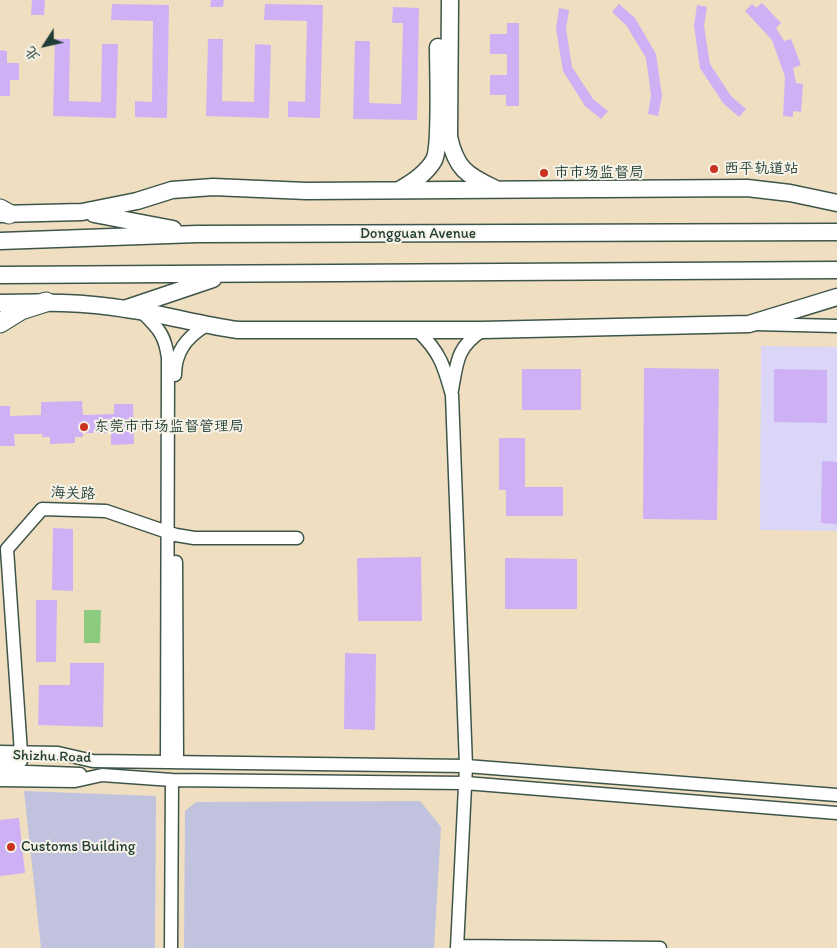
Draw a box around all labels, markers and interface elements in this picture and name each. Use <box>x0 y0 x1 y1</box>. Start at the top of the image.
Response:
north arrow <box>20 20 70 70</box>
text: 北 <box>21 43 43 64</box>
place label: 西平轨道站 <box>724 160 799 178</box>
marker: 西平轨道站 <box>708 163 720 175</box>
place label: 市市场监督局 <box>554 164 644 182</box>
marker: 市市场监督局 <box>538 167 550 179</box>
street label: Dongguan Avenue <box>360 225 476 243</box>
place label: 东莞市市场监督管理局 <box>94 418 244 436</box>
marker: 东莞市市场监督管理局 <box>78 421 90 433</box>
street label: 海关路 <box>50 484 96 504</box>
street label: Shizhu Road <box>12 747 92 767</box>
place label: Customs Building <box>21 838 135 856</box>
marker: Customs Building <box>5 841 17 853</box>

